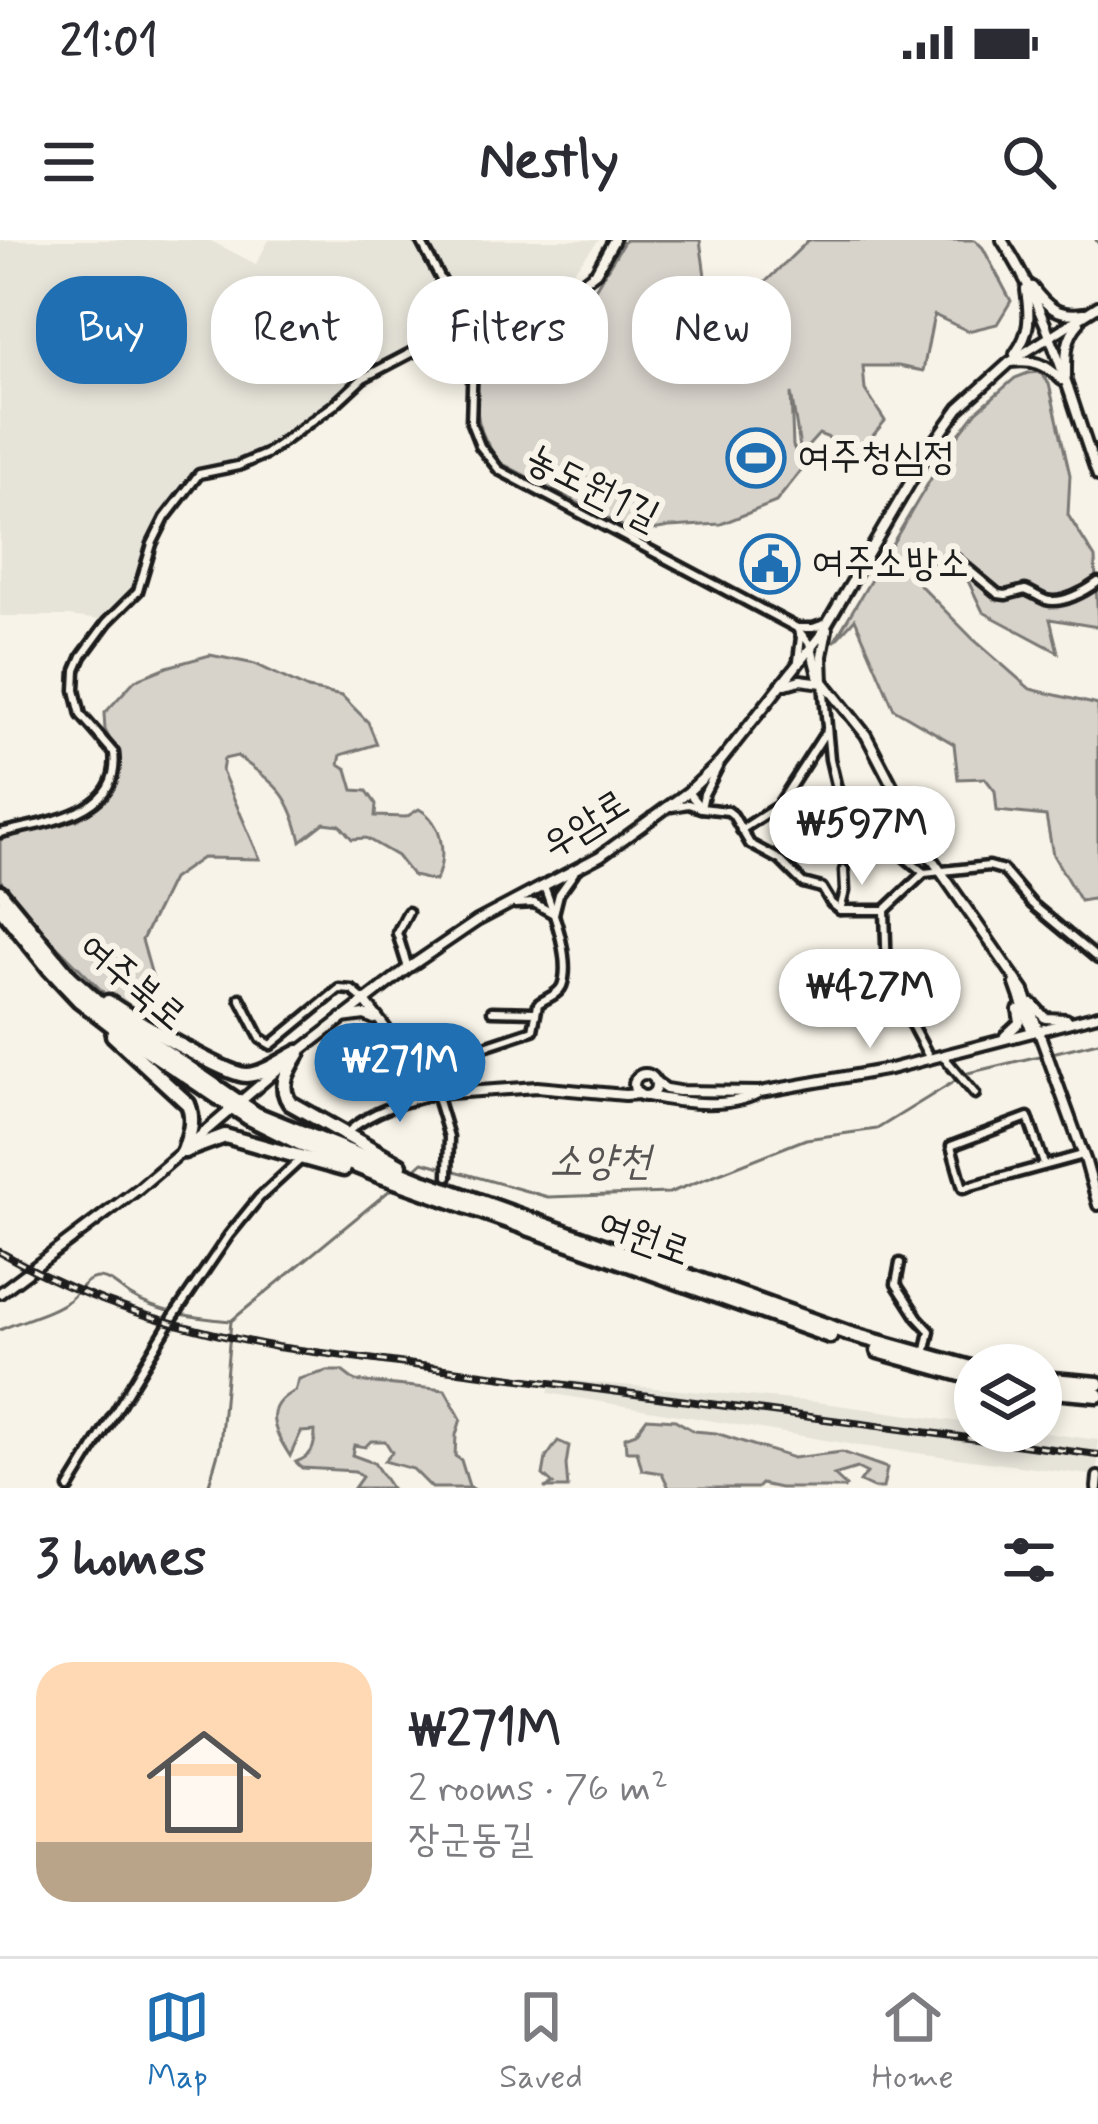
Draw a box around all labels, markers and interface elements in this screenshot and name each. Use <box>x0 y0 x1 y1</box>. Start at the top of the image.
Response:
text: 21:01 <box>60 13 158 72</box>
text: Nestly <box>479 127 619 198</box>
icon: menu <box>36 129 102 195</box>
icon: search <box>996 129 1062 195</box>
chip: Buy <box>36 276 187 384</box>
chip: Rent <box>211 276 383 384</box>
chip: Filters <box>407 276 608 384</box>
chip: New <box>632 276 791 384</box>
sports icon: 여주청심정 <box>725 427 787 489</box>
street label: 농도원1길 <box>517 433 667 543</box>
place label: 여주청심정 <box>798 433 955 484</box>
public building icon: 여주소방소 <box>739 533 801 595</box>
place label: 여주소방소 <box>812 539 969 590</box>
street label: 우암로 <box>533 778 639 872</box>
pin: ₩597M <box>778 786 946 888</box>
text: ₩597M <box>796 799 928 850</box>
street label: 여주북로 <box>68 923 196 1043</box>
pin: ₩427M <box>786 949 954 1051</box>
text: ₩427M <box>806 962 934 1013</box>
pin: ₩271M <box>316 1023 484 1125</box>
text: ₩271M <box>341 1036 459 1087</box>
water label: 소양천 <box>549 1135 655 1190</box>
street label: 여원로 <box>591 1199 697 1279</box>
map controls <box>954 1344 1062 1452</box>
button: layers <box>954 1344 1062 1452</box>
text: 3 homes <box>36 1527 206 1593</box>
icon: filters <box>996 1527 1062 1593</box>
text: ₩271M <box>408 1698 561 1764</box>
icon: home <box>132 1710 276 1854</box>
text: 2 rooms · 76 m² <box>408 1764 668 1815</box>
text: 장군동길 <box>408 1815 534 1866</box>
tab: Map <box>144 1984 210 2100</box>
tab: Saved <box>499 1984 583 2100</box>
tab: Home <box>872 1984 954 2100</box>

